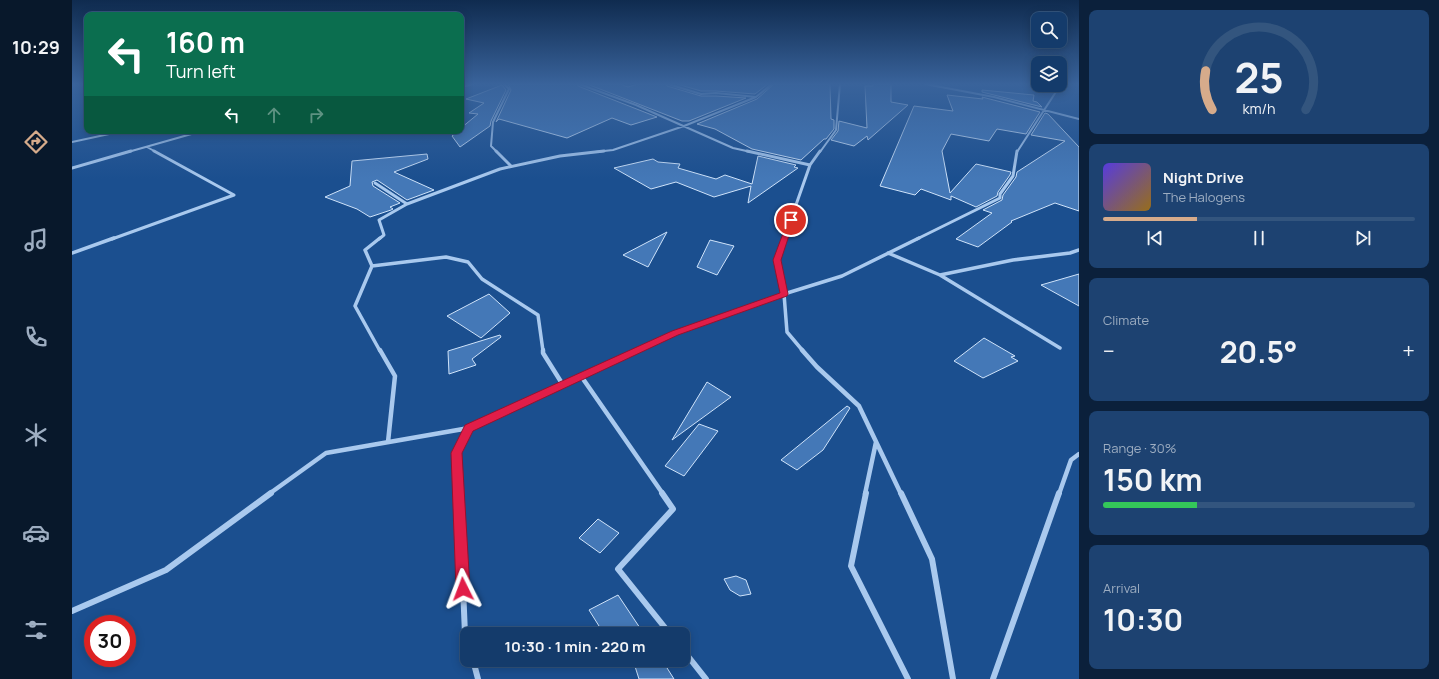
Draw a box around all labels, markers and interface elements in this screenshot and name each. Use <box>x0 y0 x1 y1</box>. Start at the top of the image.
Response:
map controls <box>1031 12 1067 92</box>
button: search <box>1031 12 1067 48</box>
text: 160 m <box>166 23 245 61</box>
icon: left <box>100 28 152 80</box>
text: 10:29 <box>12 35 60 59</box>
text: 25 <box>1234 49 1284 105</box>
button: layers <box>1031 56 1067 92</box>
text: Turn left <box>166 59 236 83</box>
text: km/h <box>1242 98 1276 117</box>
icon: left <box>221 104 243 126</box>
icon: ahead <box>263 104 285 126</box>
icon: right <box>305 104 327 126</box>
icon: directions <box>22 128 50 156</box>
text: Night Drive <box>1163 167 1244 188</box>
text: The Halogens <box>1163 188 1245 206</box>
pin <box>774 203 808 237</box>
icon: arrive <box>780 209 802 231</box>
icon: music <box>22 226 50 254</box>
icon: previous <box>1144 227 1166 249</box>
icon: pause <box>1248 227 1270 249</box>
icon: next <box>1352 227 1374 249</box>
text: Climate <box>1103 311 1149 329</box>
icon: phone <box>22 323 50 351</box>
text: 20.5° <box>1220 331 1298 372</box>
text: − <box>1103 336 1115 366</box>
text: + <box>1402 336 1415 366</box>
icon: climate <box>22 421 50 449</box>
text: Range · 30% <box>1103 439 1176 457</box>
text: 150 km <box>1103 459 1203 500</box>
icon: car <box>22 519 50 547</box>
position arrow <box>442 568 484 610</box>
text: Arrival <box>1103 579 1140 597</box>
text: 10:30 <box>1103 599 1183 640</box>
speed limit sign: 30 <box>84 615 136 667</box>
icon: filters <box>22 616 50 644</box>
text: 10:30 · 1 min · 220 m <box>504 636 646 657</box>

